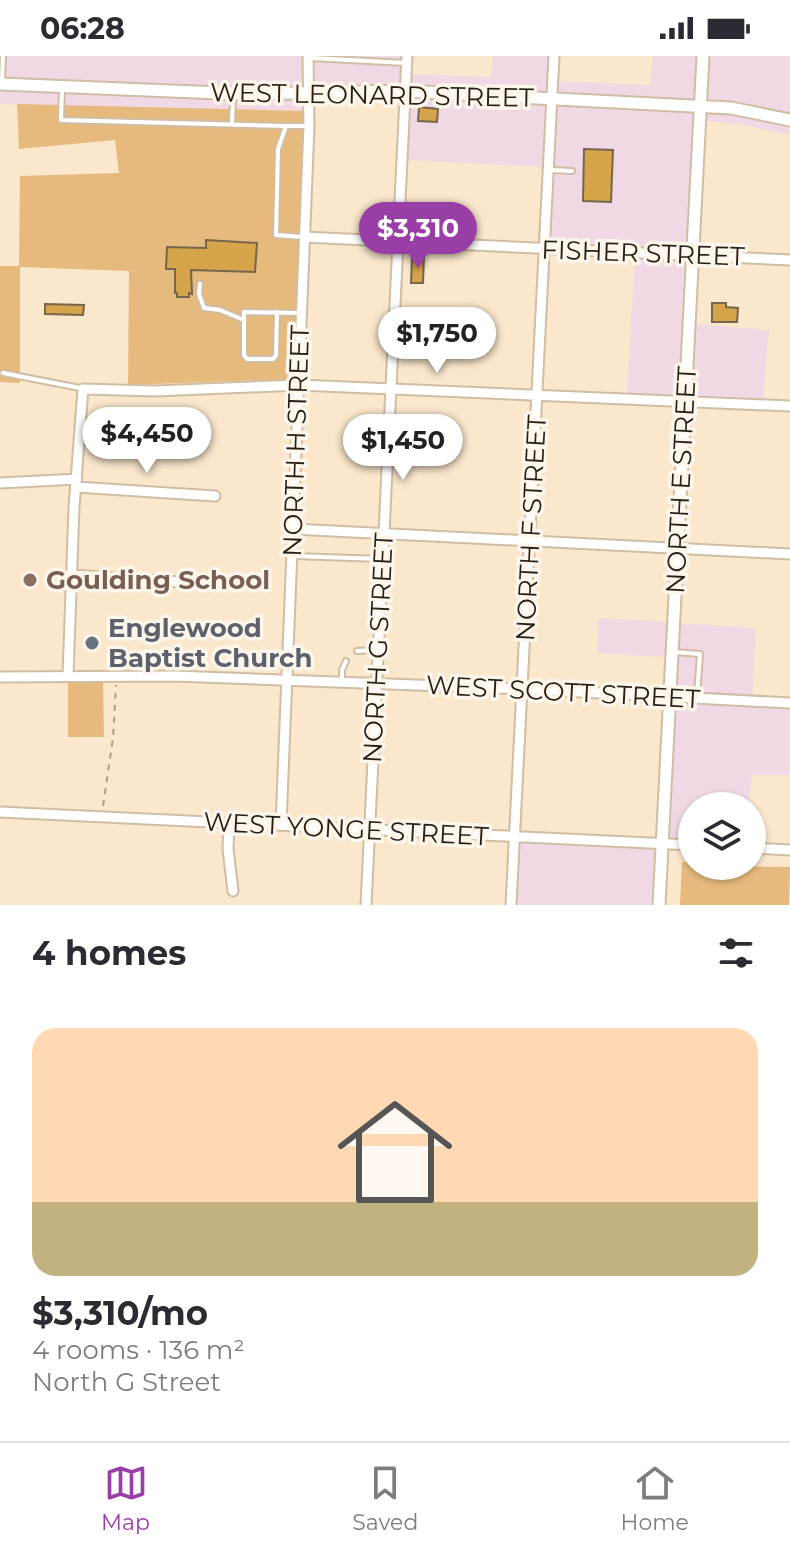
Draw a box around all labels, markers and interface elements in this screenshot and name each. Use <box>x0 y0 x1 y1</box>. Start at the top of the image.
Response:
text: 06:28 <box>40 10 125 47</box>
street label: WEST LEONARD STREET <box>210 76 534 114</box>
pin: $3,310 <box>353 202 483 270</box>
text: $3,310 <box>377 212 459 244</box>
street label: FISHER STREET <box>541 233 745 273</box>
pin: $1,750 <box>372 307 502 375</box>
text: $1,750 <box>396 317 478 349</box>
street label: NORTH H STREET <box>276 325 316 557</box>
street label: NORTH E STREET <box>659 365 703 595</box>
pin: $4,450 <box>82 407 212 475</box>
pin: $1,450 <box>338 414 468 482</box>
street label: NORTH F STREET <box>509 414 553 642</box>
text: $4,450 <box>100 417 194 449</box>
text: $1,450 <box>361 424 445 456</box>
street label: NORTH G STREET <box>356 532 400 764</box>
place label: Goulding School <box>46 564 270 596</box>
marker: Goulding School <box>21 571 39 589</box>
place label: Englewood Baptist Church <box>108 612 312 674</box>
marker: Englewood Baptist Church <box>83 634 101 652</box>
street label: WEST SCOTT STREET <box>425 669 701 715</box>
map controls <box>678 792 766 880</box>
button: layers <box>678 792 766 880</box>
street label: WEST YONGE STREET <box>203 806 489 852</box>
icon: filters <box>714 931 758 975</box>
text: 4 homes <box>32 932 186 974</box>
icon: home <box>323 1080 467 1224</box>
text: $3,310/mo <box>32 1292 208 1334</box>
text: 4 rooms · 136 m² <box>32 1334 245 1366</box>
text: North G Street <box>32 1366 221 1398</box>
tab: Map <box>101 1461 150 1536</box>
tab: Saved <box>352 1461 418 1536</box>
tab: Home <box>621 1461 689 1536</box>

